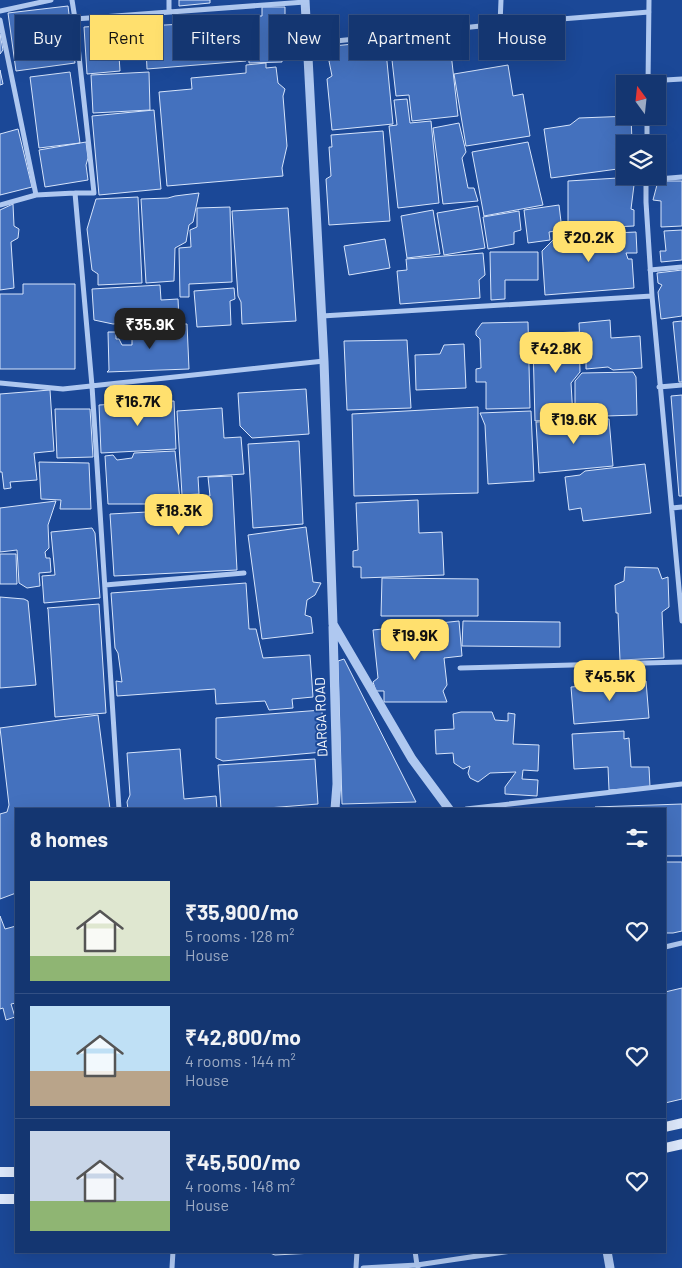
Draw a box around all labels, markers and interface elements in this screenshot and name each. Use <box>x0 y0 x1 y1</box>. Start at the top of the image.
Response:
chip: Buy <box>15 15 80 60</box>
chip: Rent <box>90 15 163 60</box>
chip: Filters <box>173 15 259 60</box>
chip: New <box>269 15 339 60</box>
chip: Apartment <box>349 15 469 60</box>
chip: House <box>479 15 565 60</box>
north arrow <box>616 75 666 125</box>
map controls <box>616 75 666 185</box>
button: layers <box>616 135 666 185</box>
pin: ₹20.2K <box>548 220 630 263</box>
text: ₹20.2K <box>564 227 614 246</box>
pin: ₹35.9K <box>109 308 191 350</box>
text: ₹35.9K <box>125 314 175 333</box>
pin: ₹42.8K <box>515 332 597 374</box>
text: ₹42.8K <box>531 338 581 357</box>
pin: ₹16.7K <box>97 384 179 427</box>
text: ₹16.7K <box>115 391 161 410</box>
pin: ₹19.6K <box>533 402 615 445</box>
text: ₹19.6K <box>551 409 597 428</box>
pin: ₹18.3K <box>138 494 220 536</box>
text: ₹18.3K <box>156 500 202 519</box>
pin: ₹19.9K <box>374 618 456 661</box>
text: ₹19.9K <box>392 625 438 644</box>
pin: ₹45.5K <box>569 660 651 702</box>
text: ₹45.5K <box>585 666 635 685</box>
street label: DARGA ROAD <box>311 677 330 757</box>
icon: filters <box>623 824 651 852</box>
text: 8 homes <box>30 826 108 851</box>
text: ₹35,900/mo <box>185 899 299 924</box>
icon: home <box>70 901 130 961</box>
icon: heart <box>623 917 651 945</box>
text: 5 rooms · 128 m² <box>185 926 294 945</box>
text: House <box>185 945 229 964</box>
text: ₹42,800/mo <box>185 1024 301 1049</box>
icon: home <box>70 1026 130 1086</box>
icon: heart <box>623 1042 651 1070</box>
text: 4 rooms · 144 m² <box>185 1051 296 1070</box>
text: House <box>185 1070 229 1089</box>
text: ₹45,500/mo <box>185 1149 300 1174</box>
icon: home <box>70 1151 130 1211</box>
icon: heart <box>623 1167 651 1195</box>
text: 4 rooms · 148 m² <box>185 1176 295 1195</box>
text: House <box>185 1195 229 1214</box>

